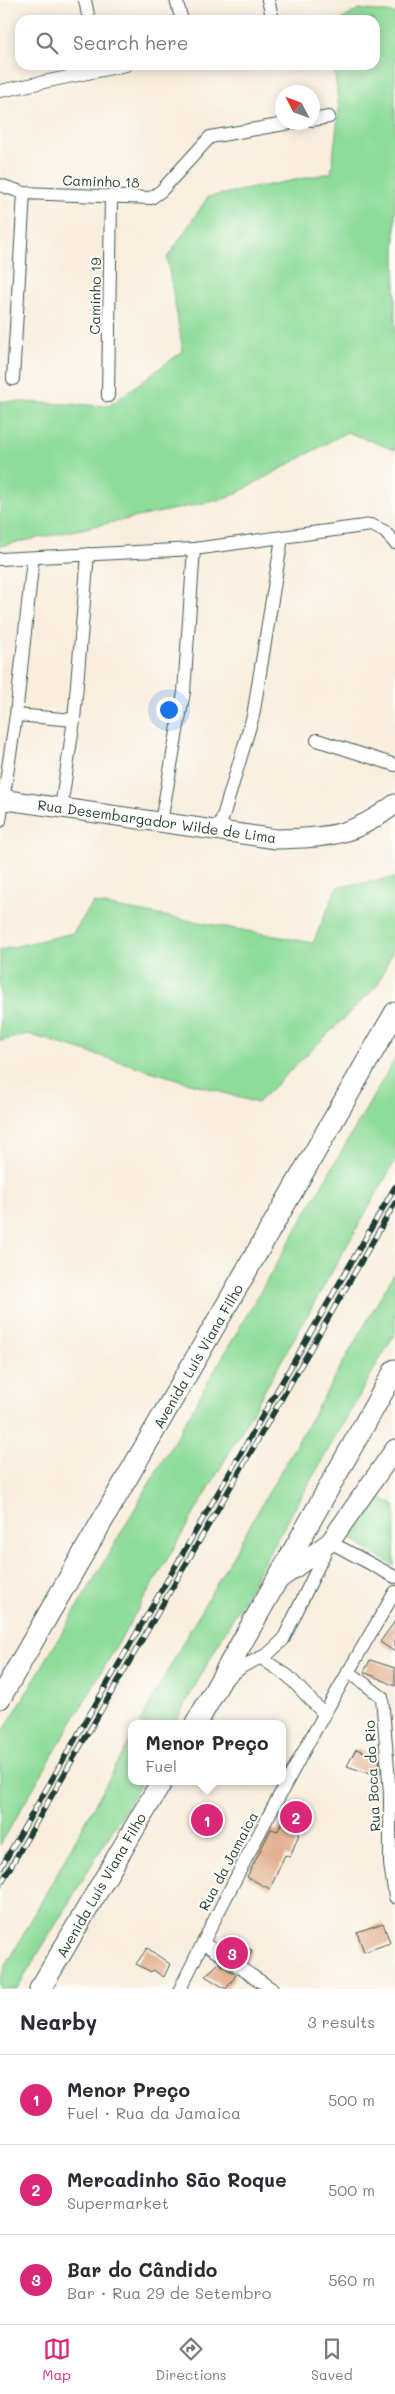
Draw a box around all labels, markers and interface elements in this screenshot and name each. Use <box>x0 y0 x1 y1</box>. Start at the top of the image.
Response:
search box <box>15 15 380 70</box>
icon: search <box>33 29 61 57</box>
text: Search here <box>73 30 189 55</box>
north arrow <box>275 85 320 130</box>
street label: Caminho 18 <box>62 170 140 192</box>
street label: Caminho 19 <box>85 257 105 335</box>
your location <box>156 697 182 723</box>
street label: Rua Desembargador Wilde de Lima <box>37 795 277 847</box>
street label: Avenida Luís Viana Filho <box>149 1280 247 1432</box>
popup <box>128 1720 286 1785</box>
street label: Rua Boca do Rio <box>360 1720 384 1832</box>
text: Menor Preço <box>146 1730 268 1755</box>
text: Fuel <box>146 1755 177 1776</box>
pin: 2 <box>280 1798 312 1836</box>
pin: 1 <box>191 1801 223 1839</box>
street label: Rua da Jamaica <box>194 1808 262 1914</box>
street label: Avenida Luís Viana Filho <box>52 1809 150 1961</box>
pin: 3 <box>216 1934 248 1972</box>
text: Nearby <box>20 2008 97 2035</box>
text: 3 results <box>307 2011 375 2032</box>
text: Menor Preço <box>67 2077 190 2102</box>
text: 1 <box>32 2089 40 2110</box>
text: 500 m <box>328 2089 375 2110</box>
text: Fuel · Rua da Jamaica <box>67 2102 241 2123</box>
text: Mercadinho São Roque <box>67 2167 286 2192</box>
text: 2 <box>32 2179 40 2200</box>
text: 500 m <box>328 2179 375 2200</box>
text: Supermarket <box>67 2192 169 2213</box>
text: Bar do Cândido <box>67 2257 217 2282</box>
text: 3 <box>31 2269 41 2290</box>
text: 560 m <box>328 2269 375 2290</box>
text: Bar · Rua 29 de Setembro <box>67 2282 271 2303</box>
tab: Map <box>42 2335 71 2384</box>
tab: Directions <box>155 2335 227 2384</box>
tab: Saved <box>311 2335 353 2384</box>

